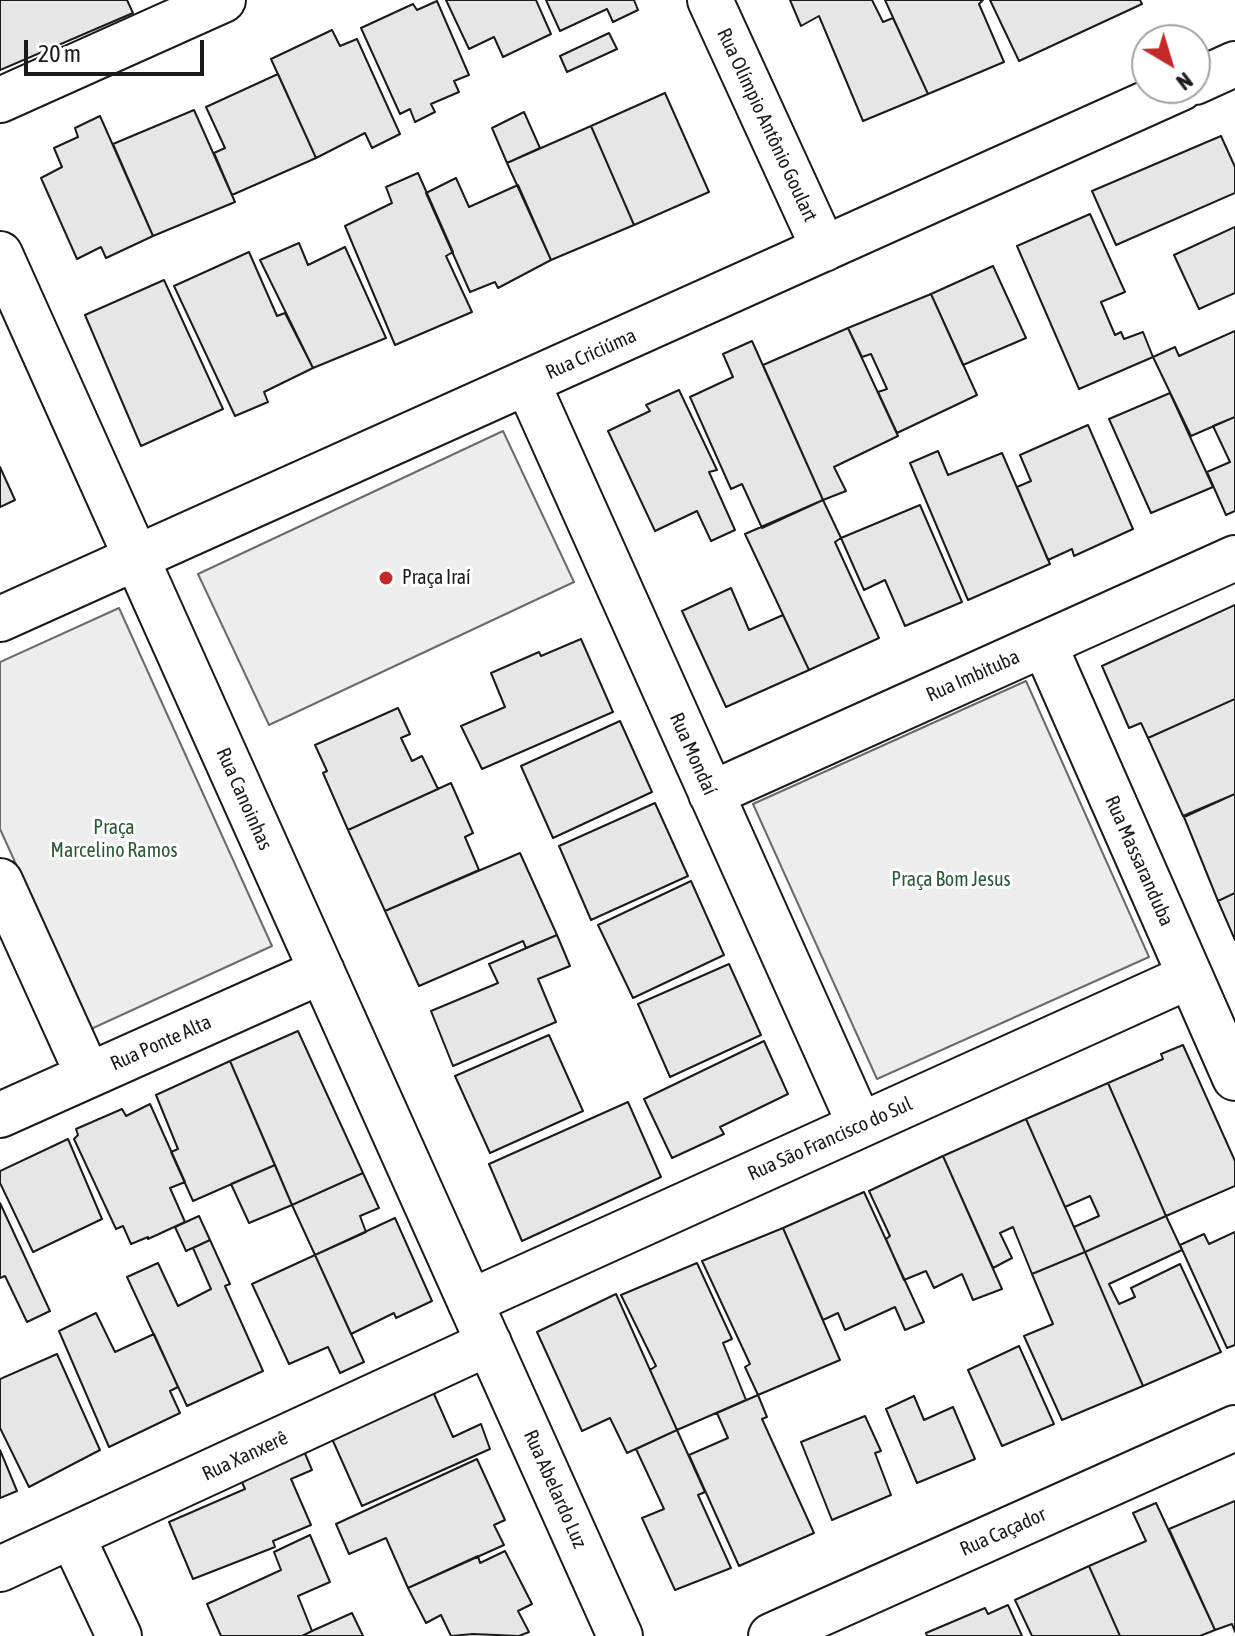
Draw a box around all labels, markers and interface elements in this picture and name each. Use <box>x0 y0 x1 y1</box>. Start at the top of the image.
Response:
scale bar <box>28 24 208 74</box>
north arrow <box>1131 24 1211 104</box>
street label: Rua Olímpio Antônio Goulart <box>712 25 822 225</box>
text: 20 m <box>38 40 81 67</box>
text: N <box>1171 67 1198 96</box>
street label: Rua Criciúma <box>542 323 640 385</box>
place label: Praça Iraí <box>402 566 471 590</box>
marker: Praça Iraí <box>377 569 395 587</box>
street label: Rua Imbituba <box>923 645 1023 707</box>
street label: Rua Mondaí <box>664 709 722 799</box>
street label: Rua Canoinhas <box>211 744 277 854</box>
street label: Rua Massaranduba <box>1100 792 1178 930</box>
park label: Praça Marcelino Ramos <box>51 816 177 863</box>
park label: Praça Bom Jesus <box>891 868 1011 892</box>
street label: Rua Ponte Alta <box>107 1010 215 1076</box>
street label: Rua São Francisco do Sul <box>744 1092 916 1186</box>
street label: Rua Xanxerê <box>198 1426 292 1486</box>
street label: Rua Abelardo Luz <box>518 1426 592 1552</box>
street label: Rua Caçador <box>956 1502 1050 1562</box>

